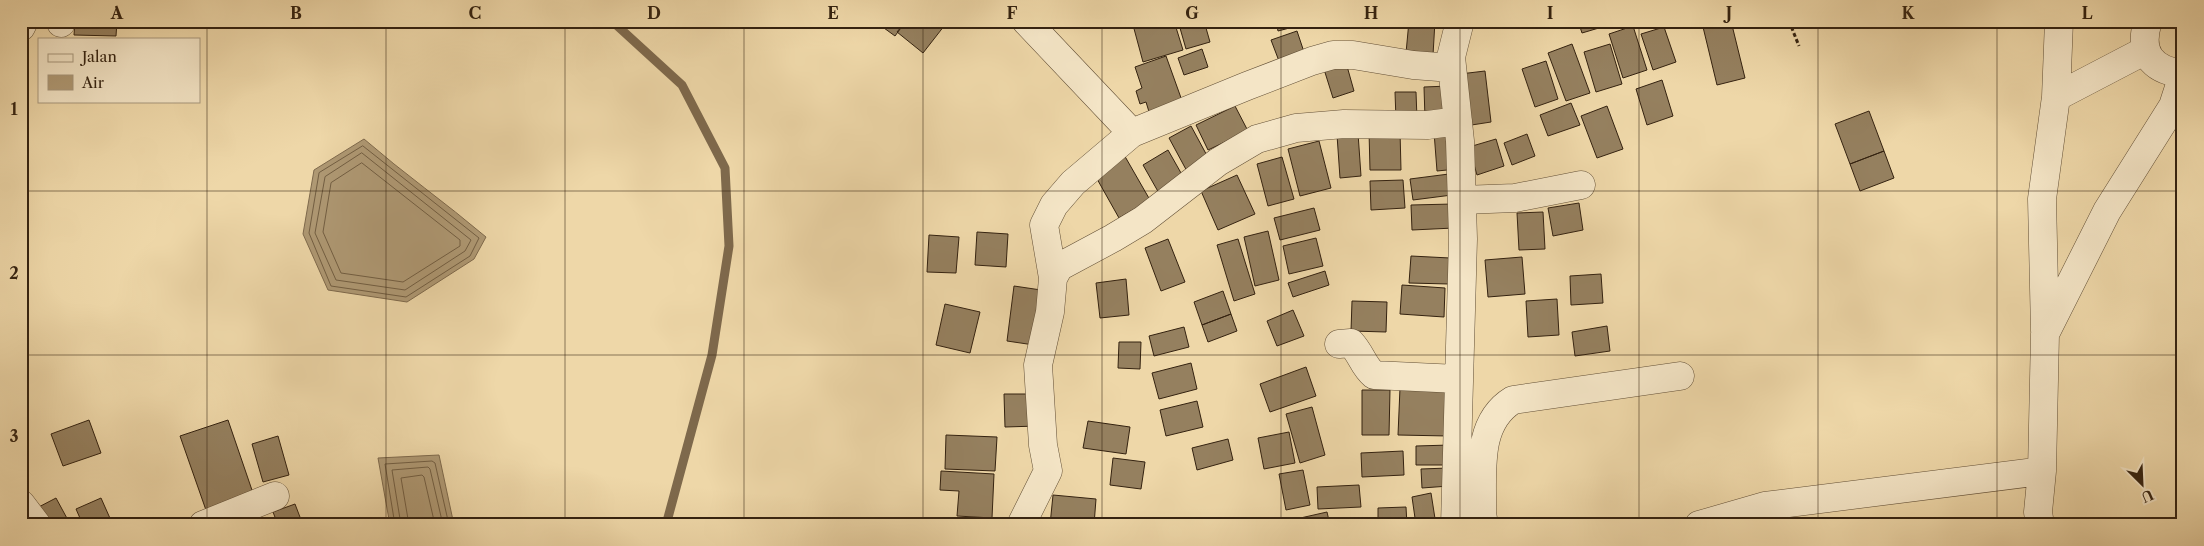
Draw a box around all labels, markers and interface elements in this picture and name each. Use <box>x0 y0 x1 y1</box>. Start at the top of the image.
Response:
text: A <box>110 3 124 23</box>
text: B <box>290 3 302 23</box>
text: C <box>469 3 481 23</box>
text: D <box>647 3 661 23</box>
text: E <box>827 3 839 23</box>
text: F <box>1007 3 1018 23</box>
text: G <box>1185 3 1199 23</box>
text: H <box>1364 3 1378 23</box>
text: I <box>1547 3 1554 23</box>
text: J <box>1723 3 1732 23</box>
text: K <box>1902 3 1916 23</box>
text: L <box>2081 3 2093 23</box>
legend <box>38 38 200 102</box>
text: Jalan <box>80 47 117 66</box>
text: Air <box>81 73 105 92</box>
text: 1 <box>10 99 18 119</box>
text: 2 <box>9 263 19 283</box>
text: 3 <box>9 426 19 446</box>
north arrow <box>2116 458 2166 508</box>
text: U <box>2138 485 2156 507</box>

